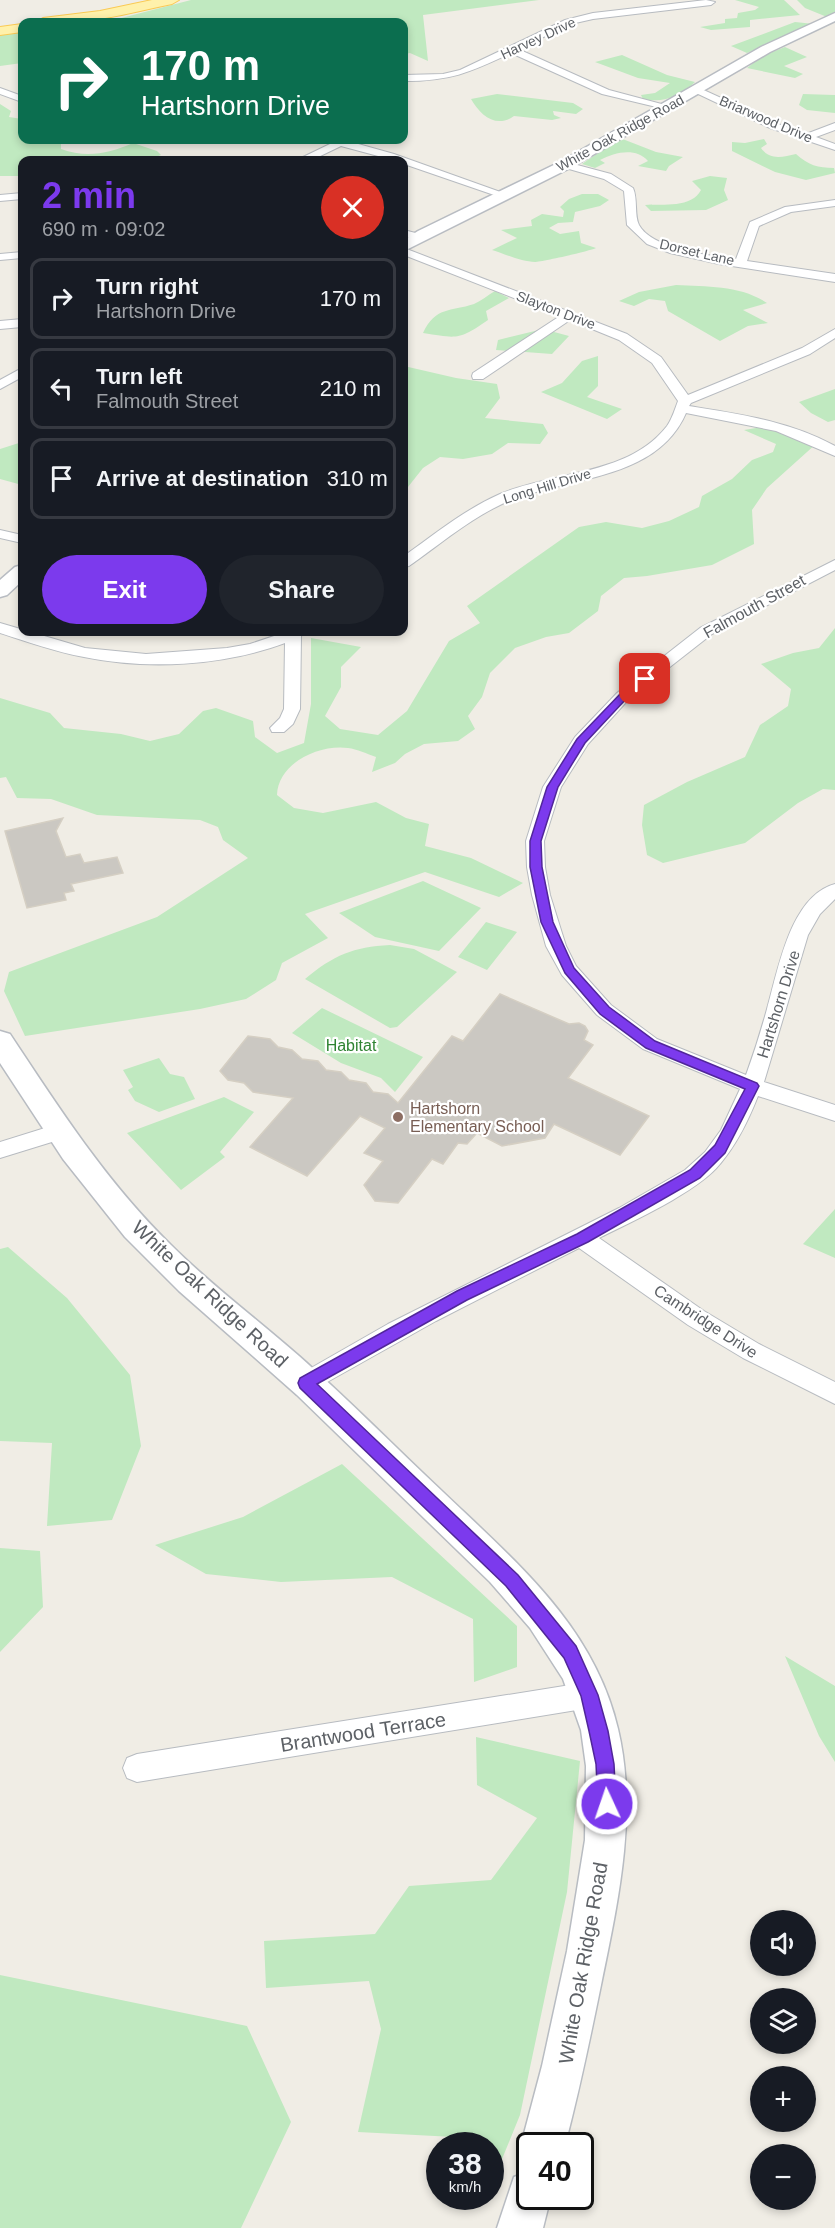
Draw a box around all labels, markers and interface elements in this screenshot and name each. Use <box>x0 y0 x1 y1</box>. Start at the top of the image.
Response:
street label: Harvey Drive <box>498 14 578 62</box>
icon: right <box>42 42 120 120</box>
text: 170 m <box>141 42 260 89</box>
text: Hartshorn Drive <box>141 91 330 121</box>
street label: White Oak Ridge Road <box>554 91 686 175</box>
street label: Briarwood Drive <box>717 92 815 146</box>
text: 2 min <box>42 175 136 216</box>
button: close <box>321 176 384 239</box>
text: 690 m · 09:02 <box>42 218 165 240</box>
street label: Dorset Lane <box>658 236 736 268</box>
text: Turn right <box>96 274 198 299</box>
icon: right <box>45 282 78 315</box>
text: 170 m <box>320 286 381 311</box>
street label: Slayton Drive <box>514 288 598 332</box>
text: Hartshorn Drive <box>96 300 236 322</box>
text: Turn left <box>96 364 182 389</box>
icon: left <box>45 372 78 405</box>
text: 210 m <box>320 376 381 401</box>
text: Falmouth Street <box>96 390 238 412</box>
icon: arrive <box>45 462 78 495</box>
street label: Long Hill Drive <box>501 465 593 507</box>
text: Arrive at destination <box>96 466 309 491</box>
text: 310 m <box>327 466 388 491</box>
button: Exit <box>42 555 207 624</box>
button: Share <box>219 555 384 624</box>
street label: Falmouth Street <box>700 571 809 641</box>
pin <box>619 653 670 704</box>
icon: arrive <box>628 662 661 695</box>
street label: Hartshorn Drive <box>754 948 803 1060</box>
park label: Habitat <box>326 1037 377 1054</box>
place label: Hartshorn Elementary School <box>410 1100 544 1135</box>
marker: Hartshorn Elementary School <box>391 1110 405 1124</box>
street label: White Oak Ridge Road <box>128 1216 292 1372</box>
street label: Cambridge Drive <box>651 1282 761 1361</box>
street label: Brantwood Terrace <box>279 1708 447 1756</box>
position arrow <box>575 1772 639 1836</box>
street label: White Oak Ridge Road <box>554 1860 612 2066</box>
map controls <box>750 1910 816 2210</box>
button: sound <box>750 1910 816 1976</box>
button: layers <box>750 1988 816 2054</box>
button: + <box>750 2066 816 2132</box>
speed limit sign: 40 <box>516 2132 594 2210</box>
button: − <box>750 2144 816 2210</box>
text: 38 <box>448 2147 482 2180</box>
text: km/h <box>449 2178 481 2195</box>

